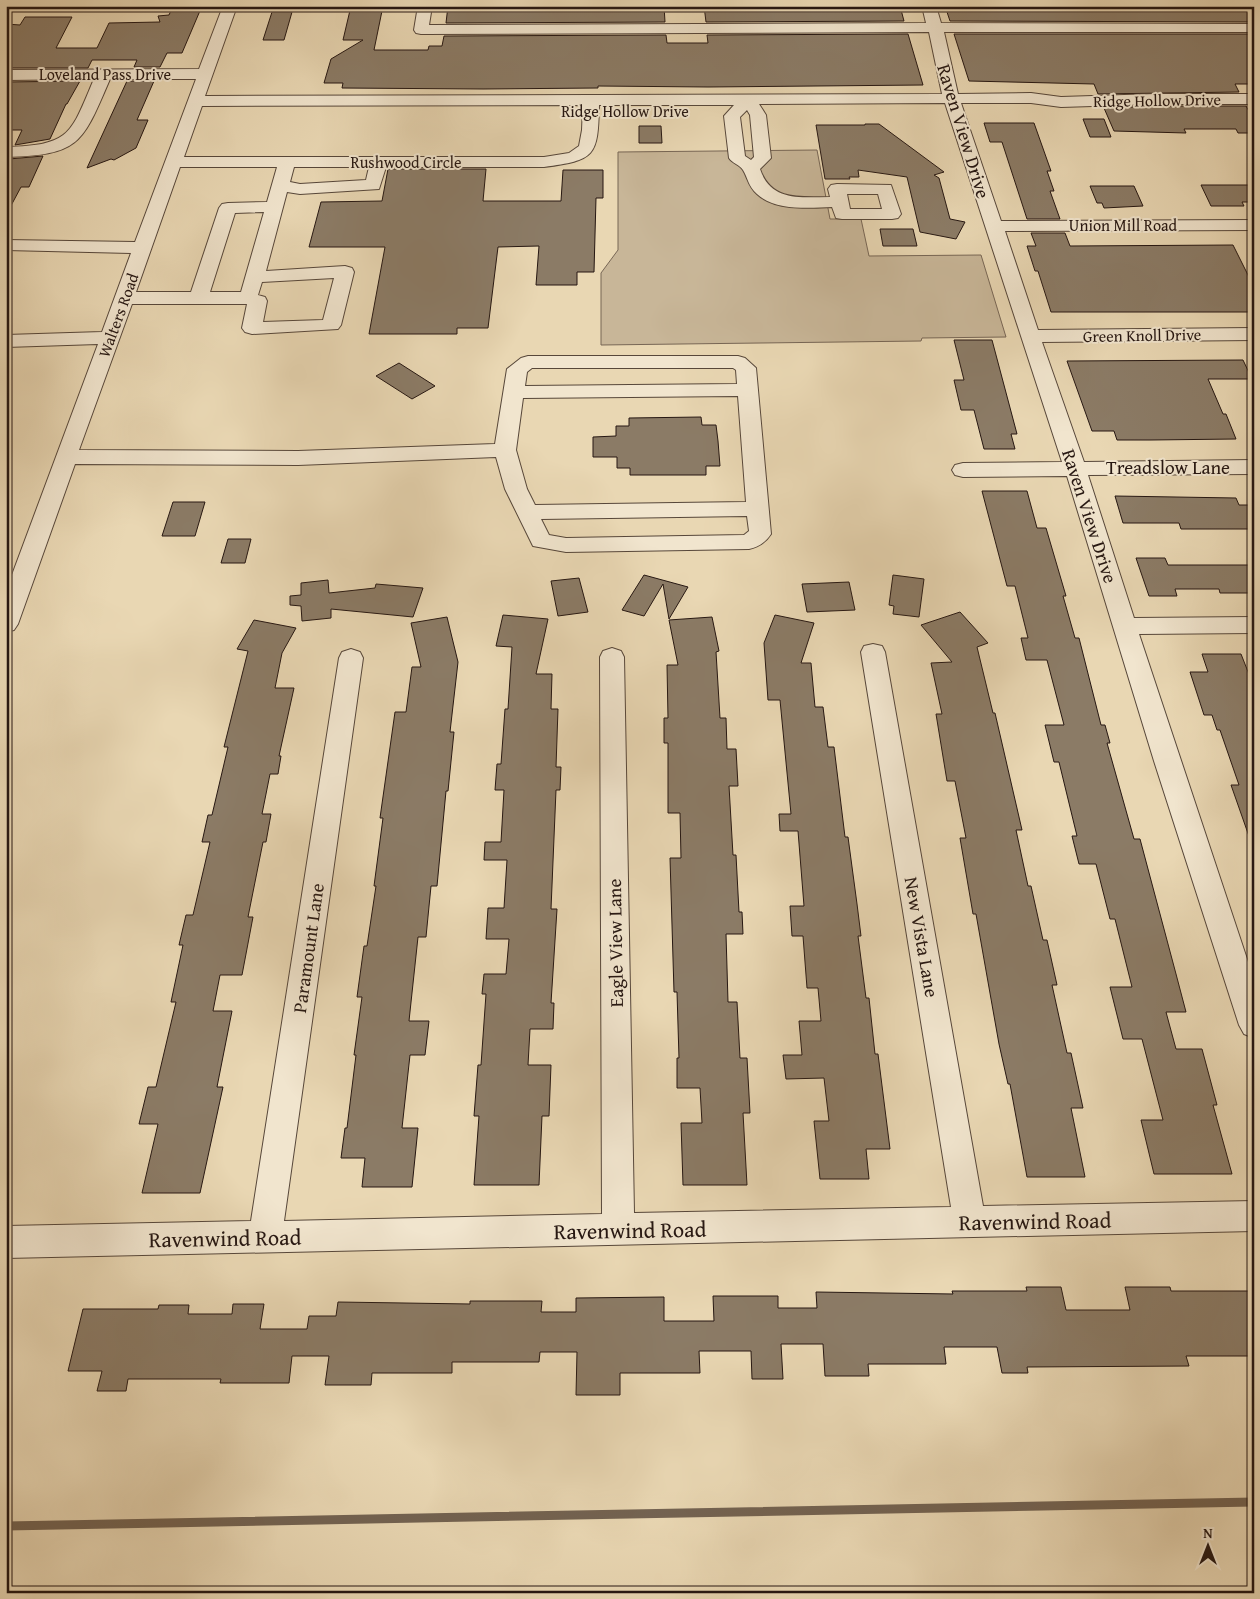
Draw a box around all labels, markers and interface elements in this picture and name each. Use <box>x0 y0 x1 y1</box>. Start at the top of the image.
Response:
street label: Raven View Drive <box>930 60 998 202</box>
street label: Loveland Pass Drive <box>39 62 171 86</box>
street label: Ridge Hollow Drive <box>1093 87 1221 113</box>
street label: Ridge Hollow Drive <box>561 99 689 123</box>
street label: Rushwood Circle <box>350 150 462 174</box>
street label: Union Mill Road <box>1069 213 1178 237</box>
street label: Walters Road <box>92 269 145 361</box>
street label: Green Knoll Drive <box>1083 322 1201 348</box>
street label: Raven View Drive <box>1055 445 1125 587</box>
street label: Treadslow Lane <box>1106 453 1230 481</box>
street label: New Vista Lane <box>898 874 946 1000</box>
street label: Eagle View Lane <box>600 878 630 1008</box>
street label: Paramount Lane <box>285 881 331 1015</box>
street label: Ravenwind Road <box>958 1204 1112 1238</box>
street label: Ravenwind Road <box>553 1213 707 1247</box>
street label: Ravenwind Road <box>148 1221 302 1255</box>
north arrow <box>1182 1522 1232 1572</box>
text: N <box>1203 1523 1213 1543</box>

